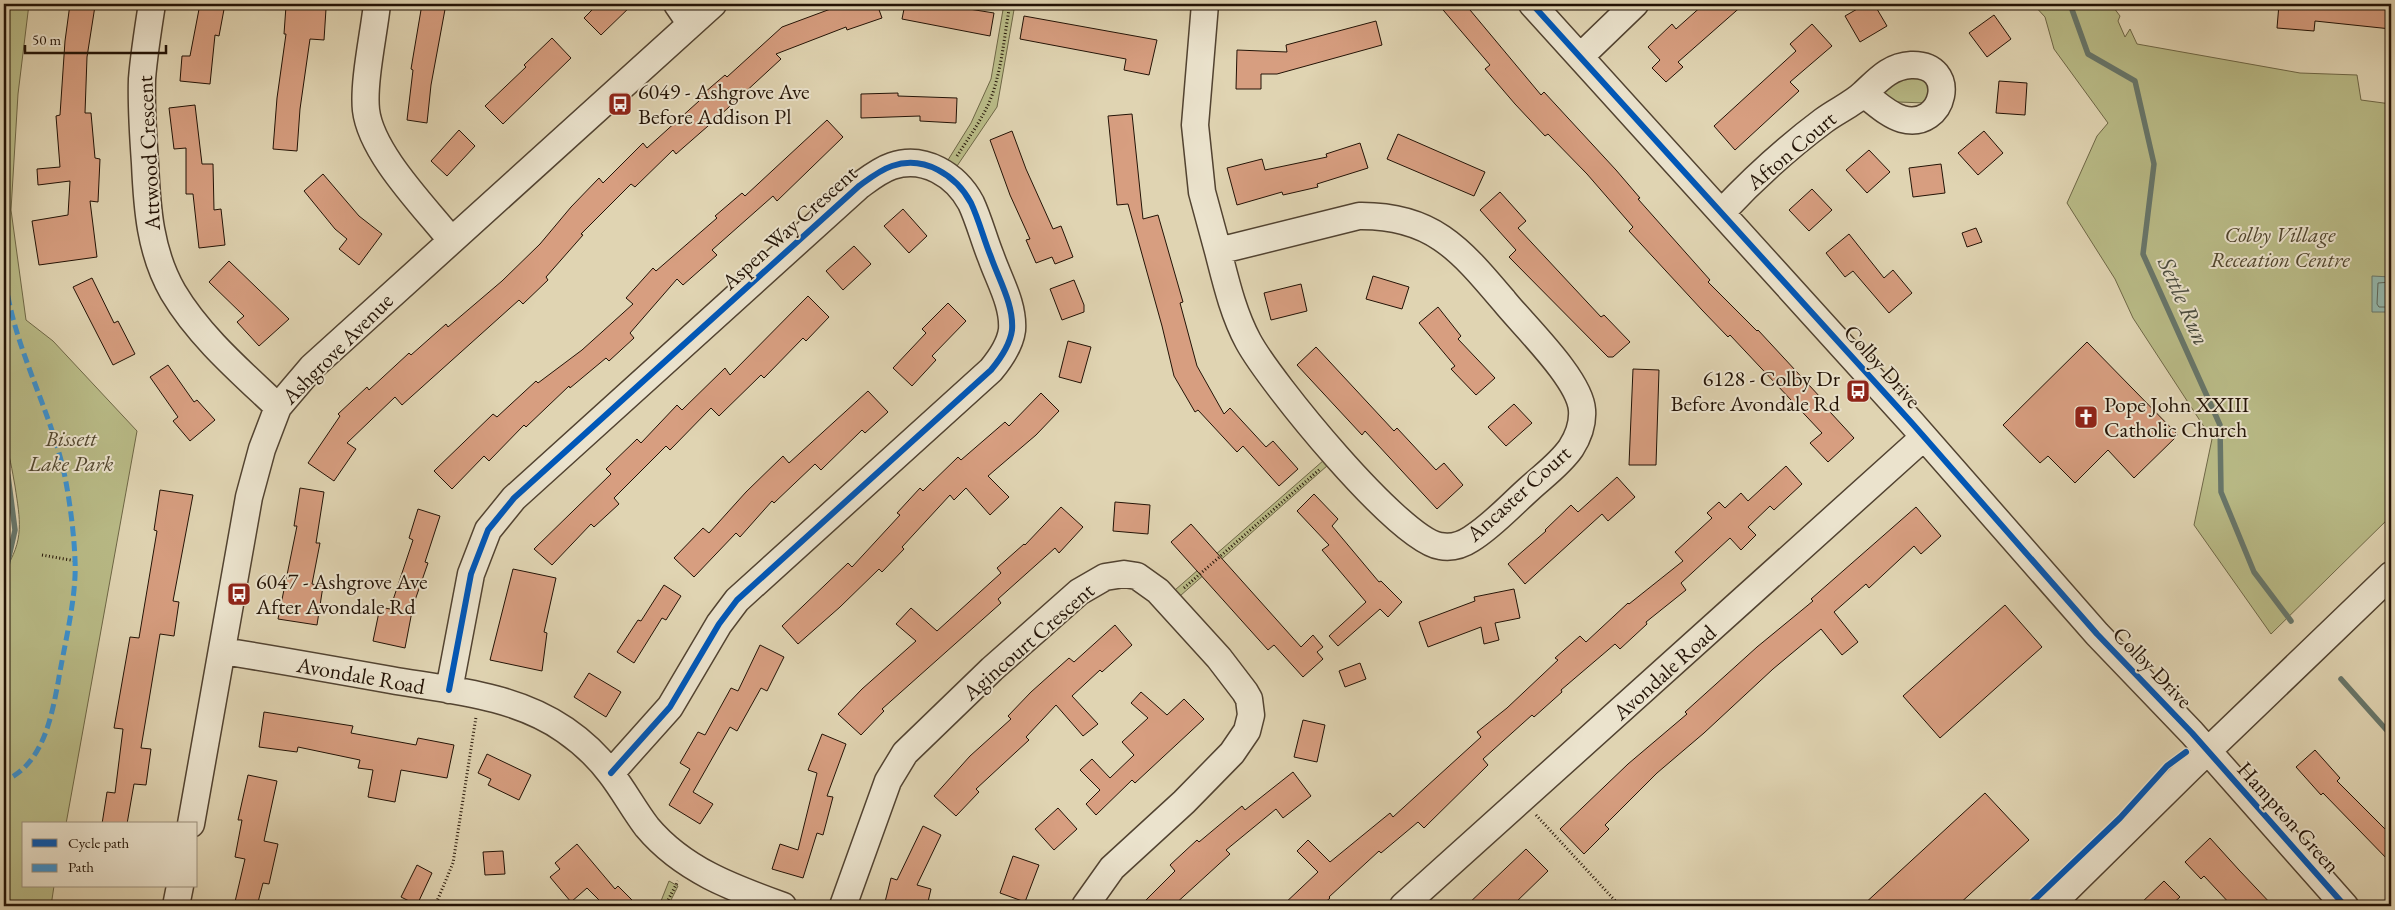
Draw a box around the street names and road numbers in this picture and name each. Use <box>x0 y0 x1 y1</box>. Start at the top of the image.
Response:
street label: Attwood Crescent <box>130 75 167 232</box>
street label: Afton Court <box>1740 104 1842 197</box>
street label: Aspen Way Crescent <box>715 159 863 297</box>
street label: Ashgrove Avenue <box>275 286 400 411</box>
street label: Colby Drive <box>1837 318 1928 415</box>
street label: Ancaster Court <box>1459 439 1577 549</box>
street label: Agincourt Crescent <box>956 576 1100 707</box>
street label: Avondale Road <box>1606 618 1723 727</box>
street label: Colby Drive <box>2106 620 2199 715</box>
street label: Avondale Road <box>294 650 428 701</box>
street label: Hampton Green <box>2231 755 2347 880</box>

